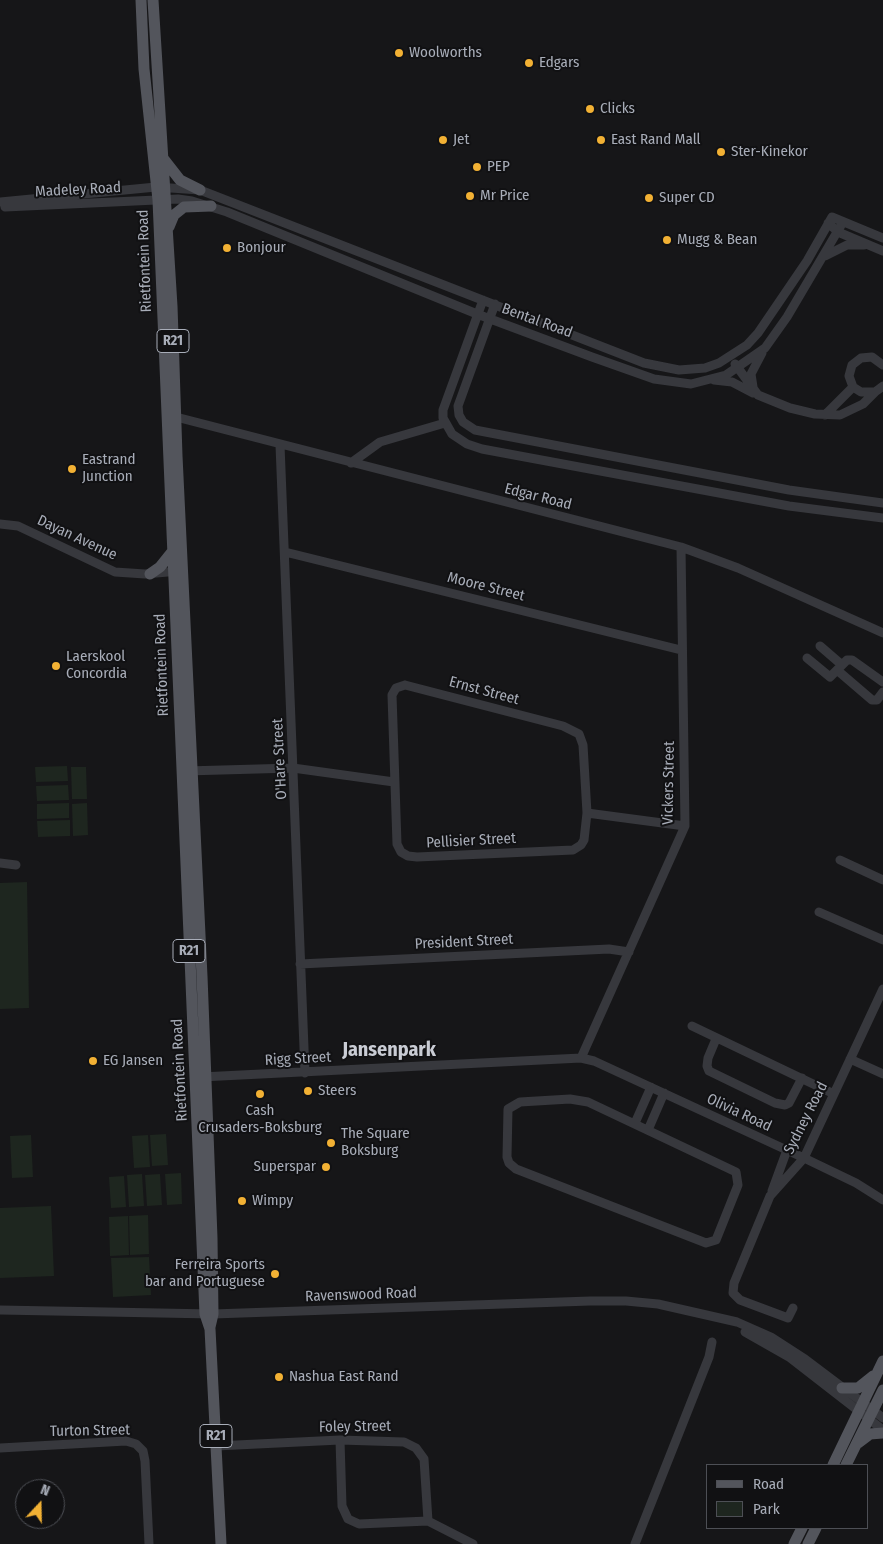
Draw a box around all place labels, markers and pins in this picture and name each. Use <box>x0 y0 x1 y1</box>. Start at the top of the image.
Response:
place label: Woolworths <box>409 44 482 62</box>
marker: Woolworths <box>393 47 405 59</box>
place label: Edgars <box>539 54 579 72</box>
marker: Edgars <box>523 57 535 69</box>
place label: Clicks <box>600 100 635 118</box>
marker: Clicks <box>584 103 596 115</box>
place label: Jet <box>453 131 469 149</box>
place label: East Rand Mall <box>611 131 701 149</box>
marker: Jet <box>437 134 449 146</box>
marker: East Rand Mall <box>595 134 607 146</box>
place label: Ster-Kinekor <box>731 143 808 161</box>
marker: Ster-Kinekor <box>715 146 727 158</box>
place label: PEP <box>487 158 510 176</box>
marker: PEP <box>471 161 483 173</box>
place label: Mr Price <box>480 187 530 205</box>
place label: Super CD <box>659 189 715 207</box>
marker: Mr Price <box>464 190 476 202</box>
marker: Super CD <box>643 192 655 204</box>
place label: Mugg & Bean <box>677 231 757 249</box>
marker: Mugg & Bean <box>661 234 673 246</box>
place label: Bonjour <box>237 239 286 257</box>
marker: Bonjour <box>221 242 233 254</box>
place label: Eastrand Junction <box>82 451 135 486</box>
marker: Eastrand Junction <box>66 463 78 475</box>
place label: Laerskool Concordia <box>66 648 127 683</box>
marker: Laerskool Concordia <box>50 660 62 672</box>
place label: EG Jansen <box>103 1052 163 1070</box>
marker: EG Jansen <box>87 1055 99 1067</box>
place label: Steers <box>318 1082 356 1100</box>
marker: Steers <box>302 1085 314 1097</box>
marker: Cash Crusaders-Boksburg <box>254 1088 266 1100</box>
place label: Cash Crusaders-Boksburg <box>198 1102 322 1137</box>
place label: The Square Boksburg <box>341 1125 410 1160</box>
marker: The Square Boksburg <box>325 1137 337 1149</box>
place label: Superspar <box>253 1158 316 1176</box>
marker: Superspar <box>320 1161 332 1173</box>
place label: Wimpy <box>252 1192 293 1210</box>
marker: Wimpy <box>236 1195 248 1207</box>
place label: Ferreira Sports bar and Portuguese <box>145 1256 265 1291</box>
marker: Ferreira Sports bar and Portuguese <box>269 1268 281 1280</box>
place label: Nashua East Rand <box>289 1368 399 1386</box>
marker: Nashua East Rand <box>273 1371 285 1383</box>

